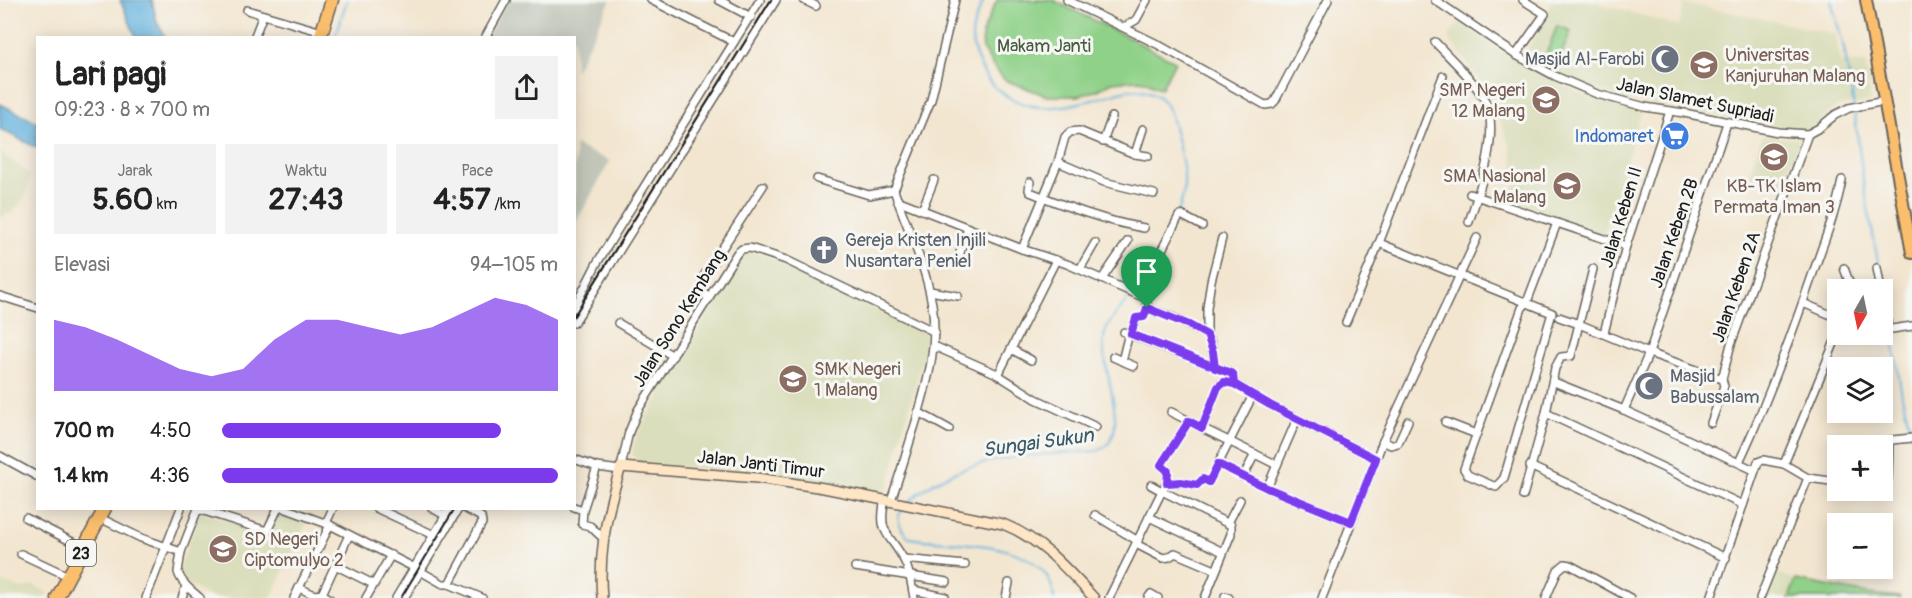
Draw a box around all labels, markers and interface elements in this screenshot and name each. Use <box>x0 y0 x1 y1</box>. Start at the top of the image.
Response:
park label: Makam Janti <box>997 35 1091 58</box>
mosque icon: Masjid Al-Farobi <box>1649 43 1681 75</box>
place label: Universitas Kanjuruhan Malang <box>1725 44 1865 88</box>
place label: Masjid Al-Farobi <box>1525 48 1644 71</box>
school or university icon: Universitas Kanjuruhan Malang <box>1688 49 1720 81</box>
text: Lari pagi <box>54 54 166 95</box>
button: share <box>495 56 558 119</box>
street label: Jalan Slamet Supriadi <box>1614 73 1776 128</box>
place label: SMP Negeri 12 Malang <box>1439 79 1525 123</box>
school or university icon: SMP Negeri 12 Malang <box>1530 84 1562 116</box>
text: 09:23 · 8 × 700 m <box>54 97 210 122</box>
supermarket icon: Indomaret <box>1659 120 1691 152</box>
place label: Indomaret <box>1575 125 1655 148</box>
school or university icon: KB-TK Islam Permata Iman 3 <box>1758 141 1790 173</box>
text: Jarak <box>118 161 152 181</box>
text: Waktu <box>285 161 327 181</box>
text: Pace <box>461 161 493 181</box>
street label: Jalan Keben II <box>1595 164 1648 270</box>
place label: SMA Nasional Malang <box>1443 165 1546 209</box>
school or university icon: SMA Nasional Malang <box>1551 170 1583 202</box>
street label: Jalan Keben 2B <box>1645 175 1704 291</box>
place label: KB-TK Islam Permata Iman 3 <box>1713 175 1835 219</box>
text: 5.60 <box>92 181 153 218</box>
text: 27:43 <box>269 181 343 218</box>
text: 4:57 <box>433 181 491 218</box>
text: km <box>153 194 178 214</box>
text: /km <box>491 194 521 214</box>
street label: Jalan Keben 2A <box>1707 228 1766 346</box>
place label: Gereja Kristen Injili Nusantara Peniel <box>845 229 986 273</box>
church icon: Gereja Kristen Injili Nusantara Peniel <box>808 234 840 266</box>
street label: Jalan Sono Kembang <box>628 245 731 392</box>
pin <box>1121 246 1172 308</box>
text: Elevasi <box>54 252 110 277</box>
text: 94–105 m <box>470 252 558 277</box>
icon: arrive <box>1130 255 1163 288</box>
north arrow <box>1827 279 1893 345</box>
map controls <box>1827 279 1893 579</box>
button: layers <box>1827 357 1893 423</box>
place label: SMK Negeri 1 Malang <box>814 358 901 402</box>
school or university icon: SMK Negeri 1 Malang <box>777 363 809 395</box>
place label: Masjid Babussalam <box>1670 365 1760 409</box>
mosque icon: Masjid Babussalam <box>1633 370 1665 402</box>
text: 700 m <box>54 418 114 443</box>
text: 4:50 <box>150 418 191 443</box>
water label: Sungai Sukun <box>981 422 1097 463</box>
button: + <box>1827 435 1893 501</box>
street label: Jalan Janti Timur <box>696 445 827 484</box>
text: 1.4 km <box>54 463 108 488</box>
text: 4:36 <box>150 463 190 488</box>
button: − <box>1827 513 1893 579</box>
place label: SD Negeri Ciptomulyo 2 <box>244 528 344 572</box>
school or university icon: SD Negeri Ciptomulyo 2 <box>207 533 239 565</box>
road number: 23 <box>66 540 96 566</box>

